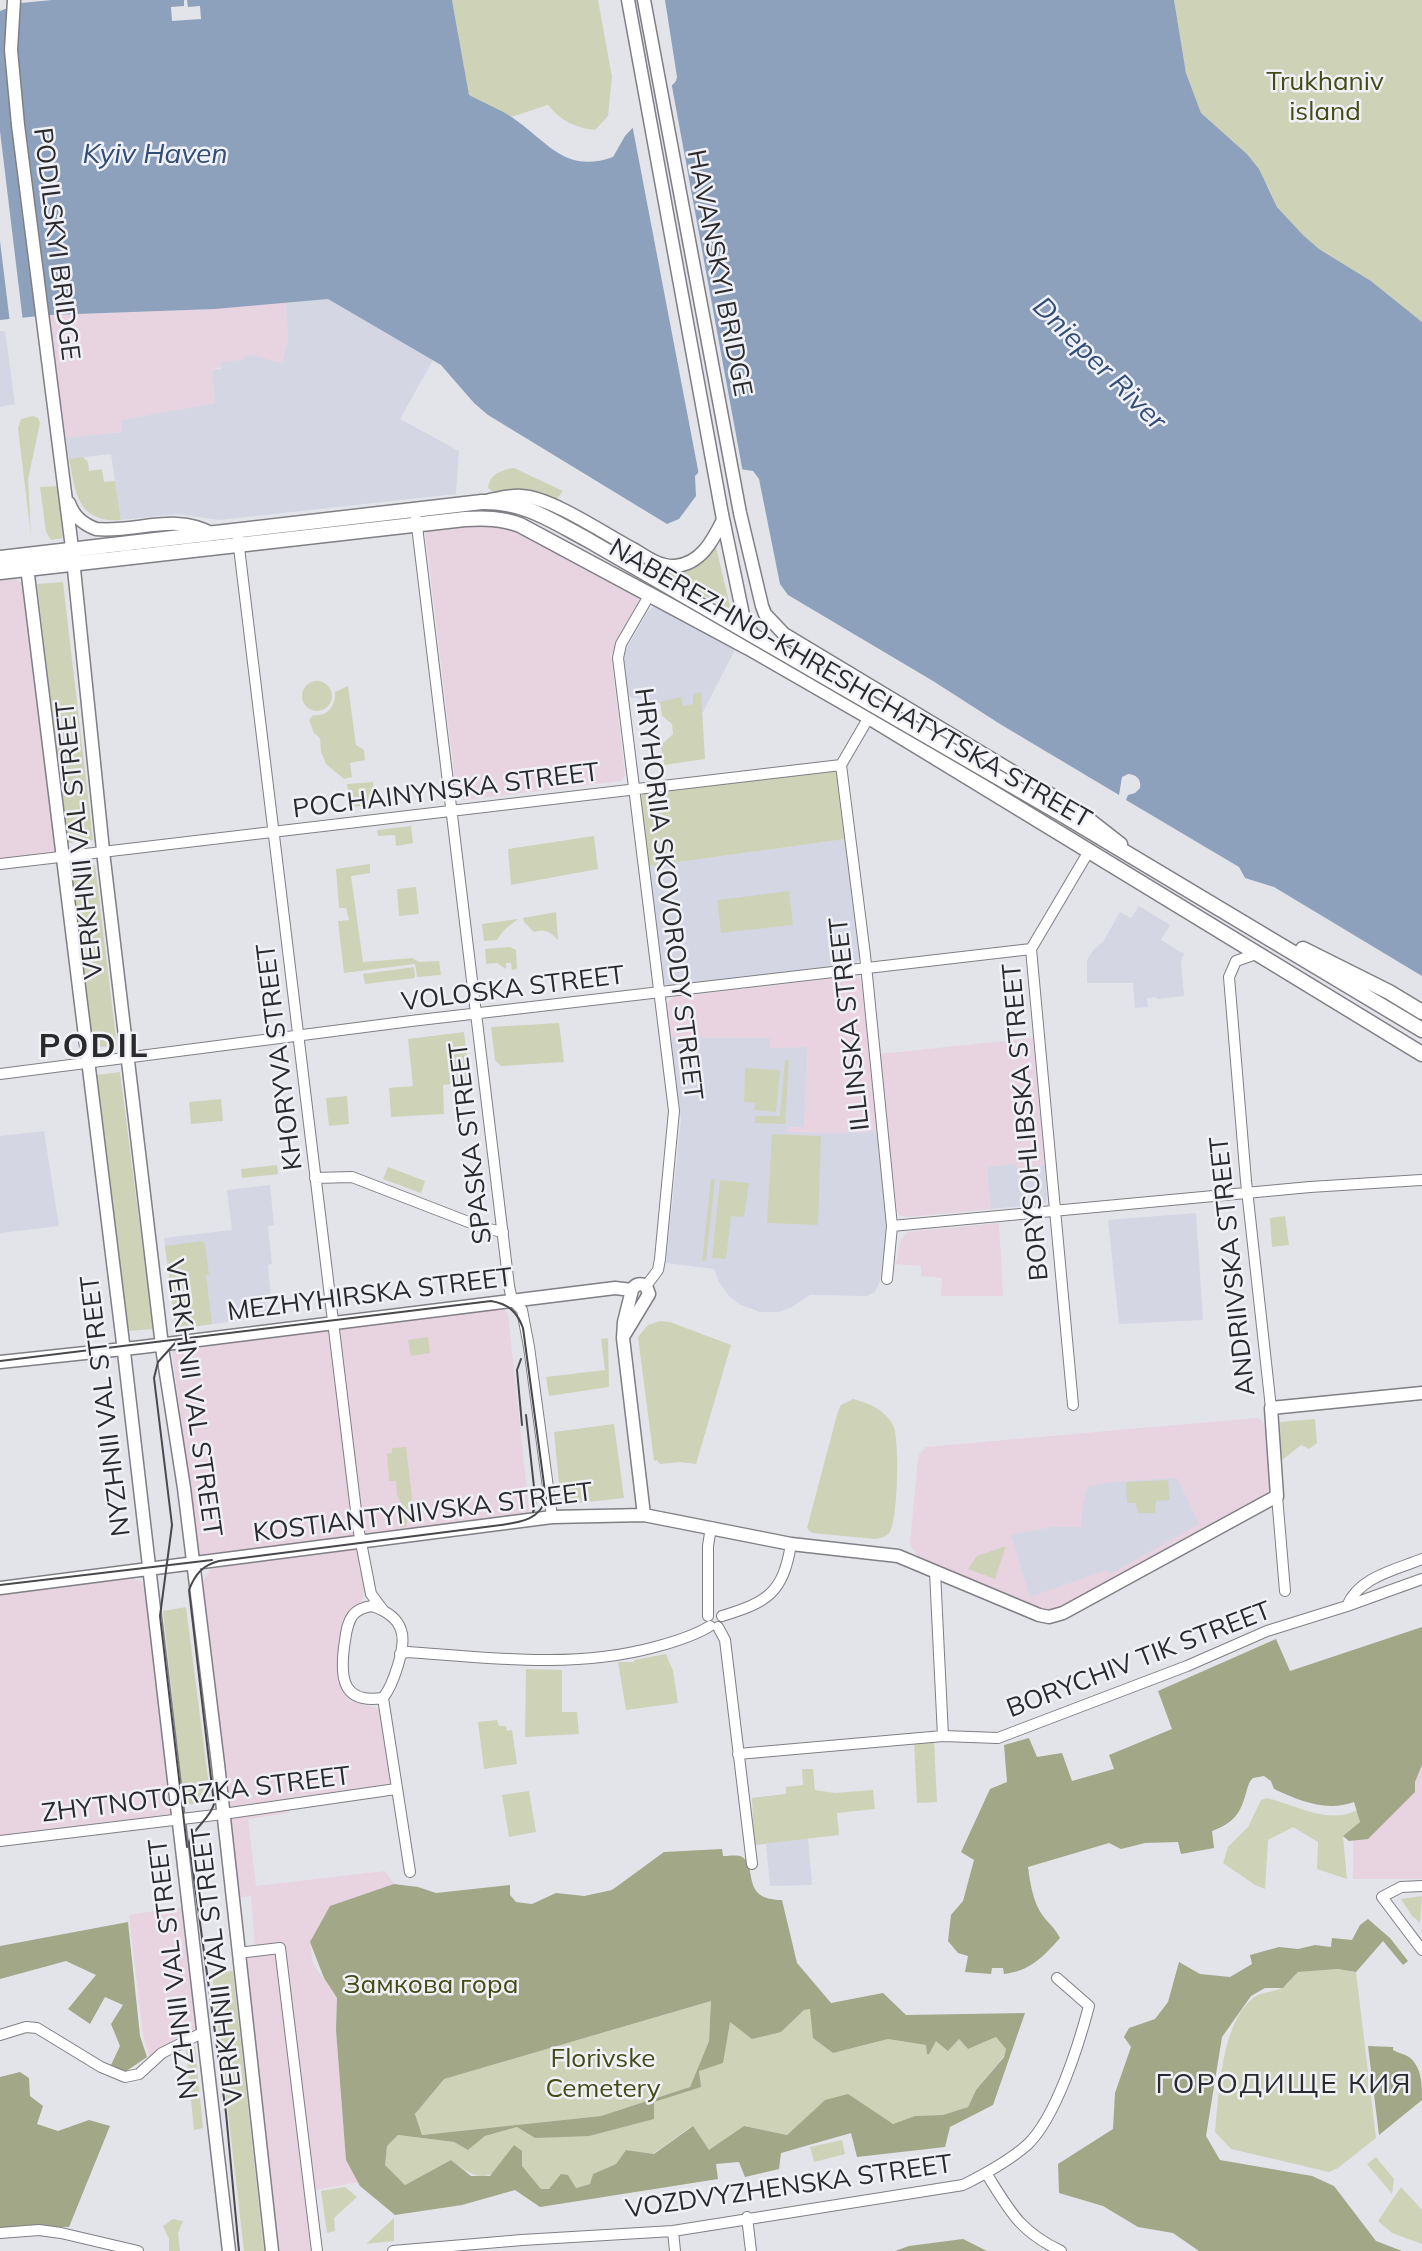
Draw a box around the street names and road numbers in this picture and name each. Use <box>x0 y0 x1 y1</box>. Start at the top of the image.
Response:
street label: PODILSKYI BRIDGE <box>26 126 86 362</box>
street label: HAVANSKYI BRIDGE <box>680 147 758 399</box>
street label: NABEREZHNO-KHRESHCHATYTSKA STREET <box>603 533 1097 835</box>
street label: HRYHORIIA SKOVORODY STREET <box>627 686 709 1102</box>
street label: VERKHNII VAL STREET <box>50 699 110 981</box>
street label: POCHAINYNSKA STREET <box>291 757 601 825</box>
street label: ILLINSKA STREET <box>823 916 877 1132</box>
street label: KHORYVA STREET <box>251 942 309 1172</box>
street label: VOLOSKA STREET <box>400 960 626 1018</box>
street label: BORYSOHLIBSKA STREET <box>997 962 1055 1282</box>
street label: SPASKA STREET <box>443 1040 499 1246</box>
street label: ANDRIIVSKA STREET <box>1204 1135 1262 1397</box>
street label: VERKHNII VAL STREET <box>158 1257 228 1539</box>
street label: MEZHYHIRSKA STREET <box>226 1262 514 1328</box>
street label: NYZHNII VAL STREET <box>75 1274 137 1538</box>
street label: KOSTIANTYNIVSKA STREET <box>251 1477 595 1549</box>
street label: BORYCHIV TIK STREET <box>1002 1595 1276 1725</box>
street label: ZHYTNOTORZKA STREET <box>40 1761 352 1829</box>
street label: VERKHNII VAL STREET <box>185 1825 251 2107</box>
street label: NYZHNII VAL STREET <box>143 1837 205 2101</box>
street label: VOZDVYZHENSKA STREET <box>624 2149 954 2225</box>

